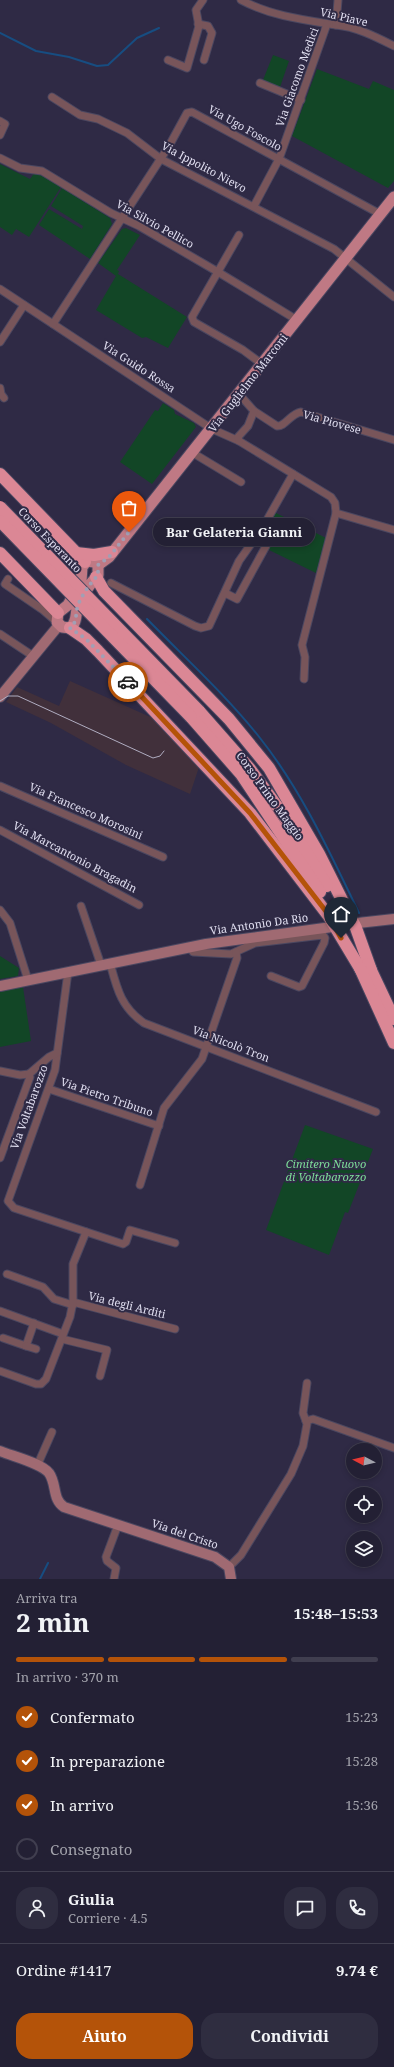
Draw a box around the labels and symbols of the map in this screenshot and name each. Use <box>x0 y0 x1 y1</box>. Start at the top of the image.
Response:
street label: Via Piave <box>319 4 370 29</box>
street label: Via Giacomo Medici <box>272 25 322 128</box>
street label: Via Ugo Foscolo <box>206 101 285 154</box>
street label: Via Ippolito Nievo <box>159 138 249 195</box>
street label: Via Silvio Pellico <box>114 196 197 251</box>
street label: Via Guglielmo Marconi <box>205 330 291 435</box>
street label: Via Guido Rossa <box>100 337 179 396</box>
street label: Via Piovese <box>301 406 363 437</box>
pin <box>112 491 146 532</box>
street label: Corso Esperanto <box>15 504 85 576</box>
callout: Bar Gelateria Gianni <box>153 518 315 546</box>
courier <box>108 662 148 702</box>
street label: Corso Primo Maggio <box>233 749 308 843</box>
street label: Via Francesco Morosini <box>27 779 146 843</box>
street label: Via Marcantonio Bragadin <box>11 817 140 896</box>
pin <box>324 897 358 938</box>
street label: Via Antonio Da Rio <box>209 909 309 938</box>
street label: Via Nicolò Tron <box>190 1022 272 1065</box>
street label: Via Voltabarozzo <box>6 1063 51 1151</box>
street label: Via Pietro Tribuno <box>59 1074 155 1119</box>
park label: Cimitero Nuovo di Voltabarozzo <box>286 1156 366 1184</box>
street label: Via degli Arditi <box>87 1288 168 1321</box>
north arrow <box>346 1443 382 1479</box>
street label: Via del Cristo <box>150 1515 220 1552</box>

